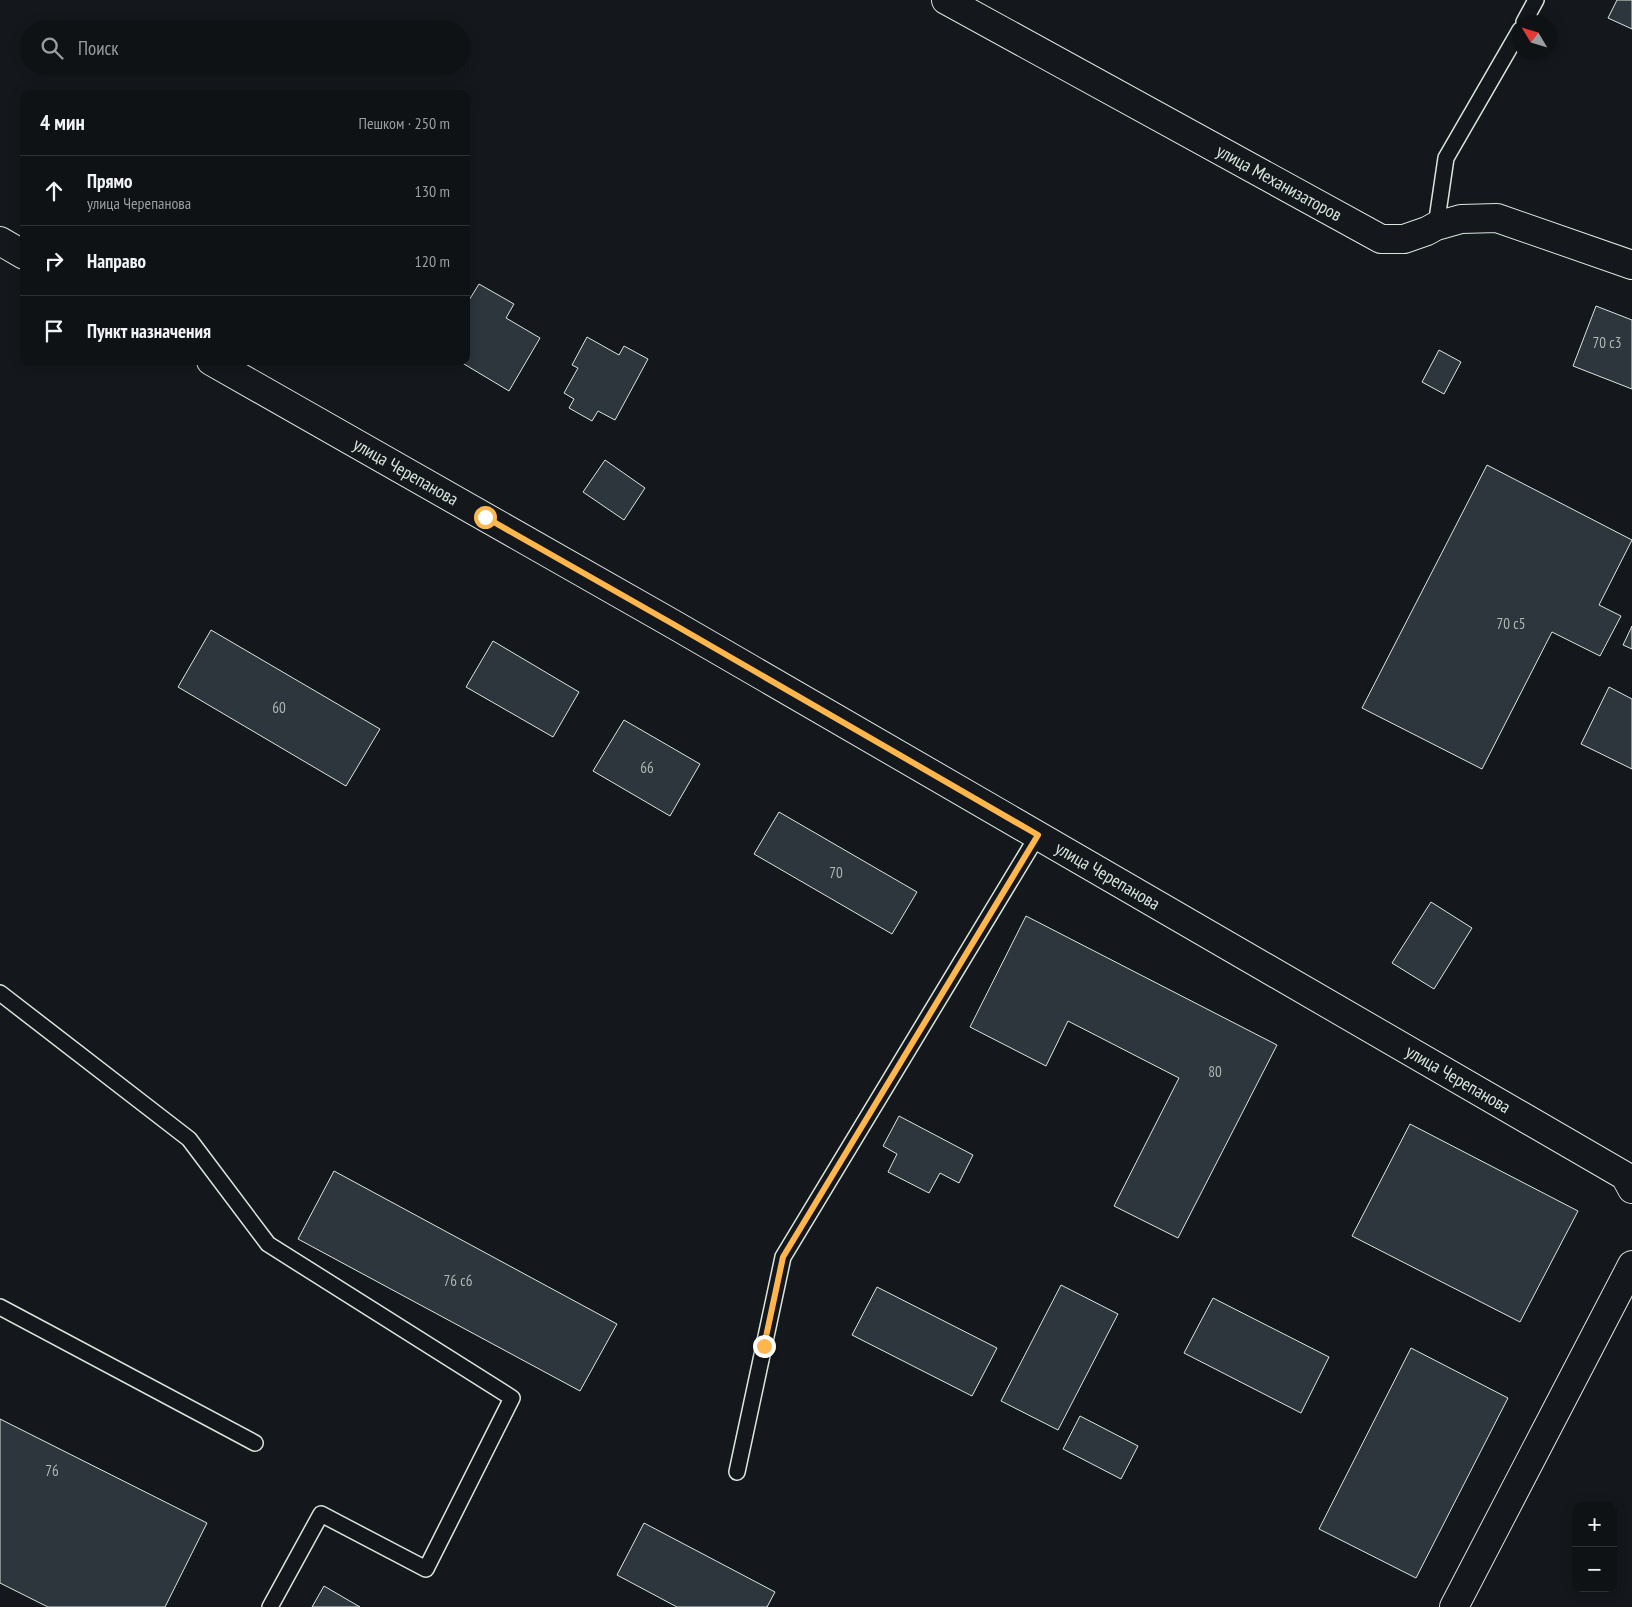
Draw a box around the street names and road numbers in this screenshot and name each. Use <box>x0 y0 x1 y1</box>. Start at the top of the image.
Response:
street label: улица Механизаторов <box>1213 139 1346 226</box>
street label: улица Черепанова <box>349 432 463 510</box>
street label: улица Черепанова <box>1051 836 1164 915</box>
street label: улица Черепанова <box>1402 1039 1515 1118</box>

